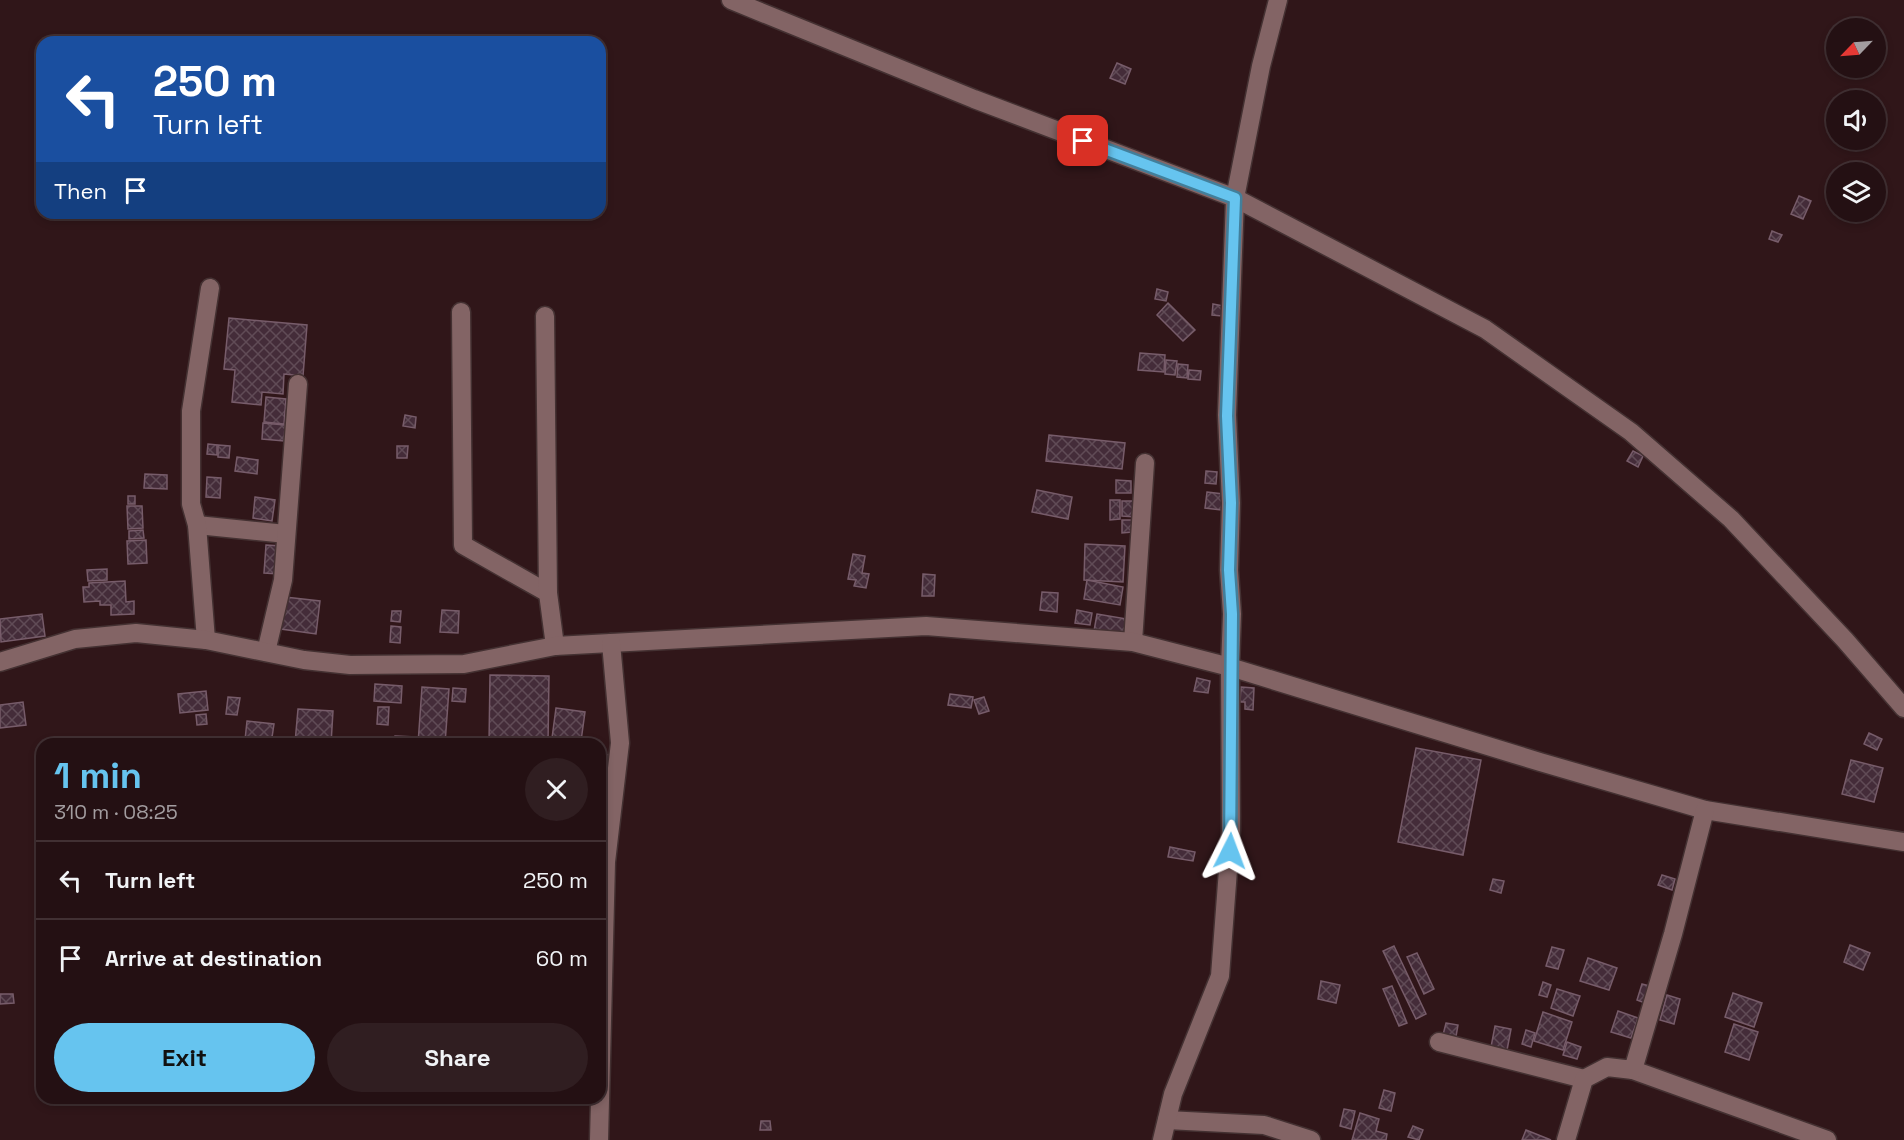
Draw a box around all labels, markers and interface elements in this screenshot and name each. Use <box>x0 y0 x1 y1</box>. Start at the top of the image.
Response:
north arrow <box>1826 18 1886 78</box>
map controls <box>1826 18 1886 222</box>
text: 250 m <box>153 55 277 108</box>
icon: left <box>54 60 132 138</box>
button: sound <box>1826 90 1886 150</box>
text: Turn left <box>153 107 263 142</box>
pin <box>1057 115 1108 166</box>
icon: arrive <box>1066 124 1099 157</box>
button: layers <box>1826 162 1886 222</box>
icon: arrive <box>119 174 152 207</box>
text: Then <box>54 177 107 205</box>
text: 1 min <box>54 753 142 799</box>
button: close <box>525 758 588 821</box>
text: 310 m · 08:25 <box>54 799 178 825</box>
position arrow <box>1198 819 1262 883</box>
icon: left <box>54 864 87 897</box>
text: Turn left <box>105 866 195 894</box>
text: 250 m <box>523 866 588 894</box>
icon: arrive <box>54 942 87 975</box>
text: Arrive at destination <box>105 944 322 972</box>
text: 60 m <box>536 944 588 972</box>
button: Exit <box>54 1023 315 1092</box>
button: Share <box>327 1023 588 1092</box>

